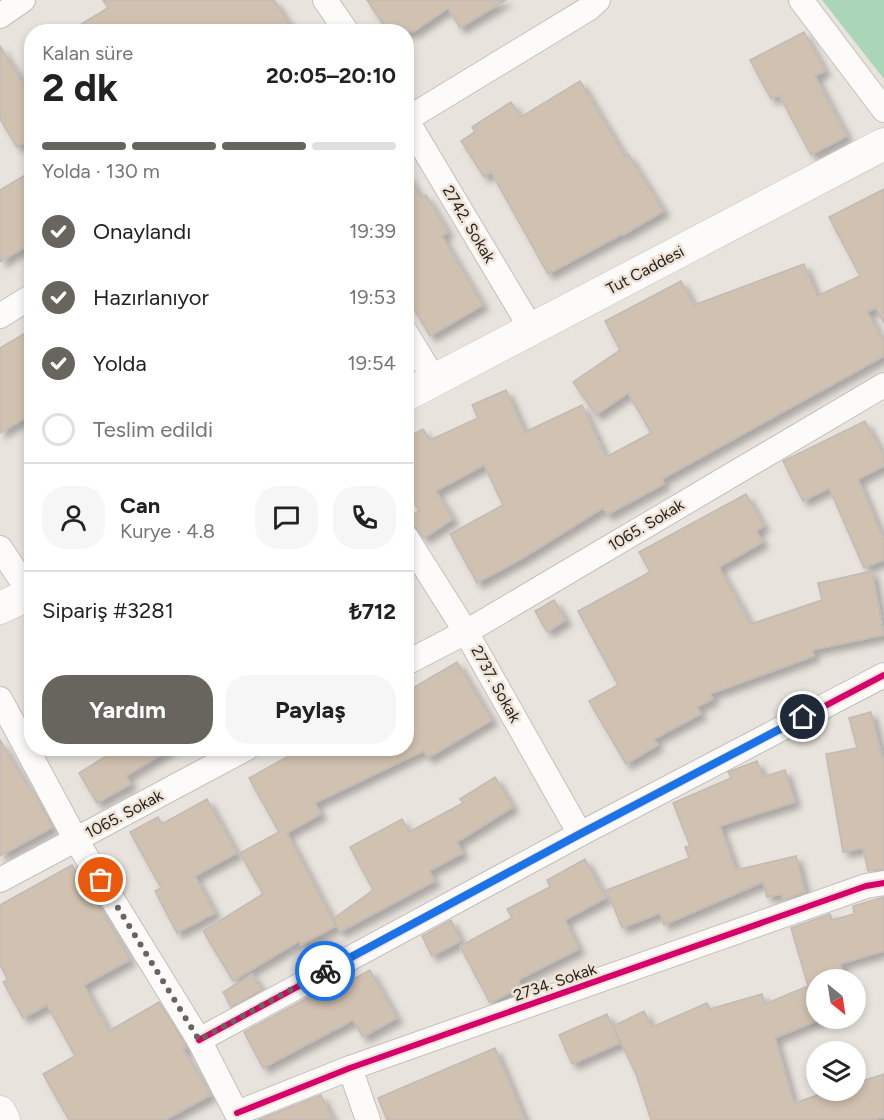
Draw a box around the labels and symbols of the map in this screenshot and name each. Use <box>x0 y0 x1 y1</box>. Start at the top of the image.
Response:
street label: 2742. Sokak <box>439 182 499 266</box>
street label: Tut Caddesi <box>603 242 687 298</box>
street label: 1065. Sokak <box>605 495 688 555</box>
street label: 2737. Sokak <box>467 642 525 726</box>
pin <box>777 691 828 742</box>
street label: 1065. Sokak <box>82 786 166 842</box>
pin <box>75 854 126 905</box>
courier <box>295 941 355 1001</box>
street label: 2734. Sokak <box>511 959 599 1005</box>
north arrow <box>806 969 866 1029</box>

